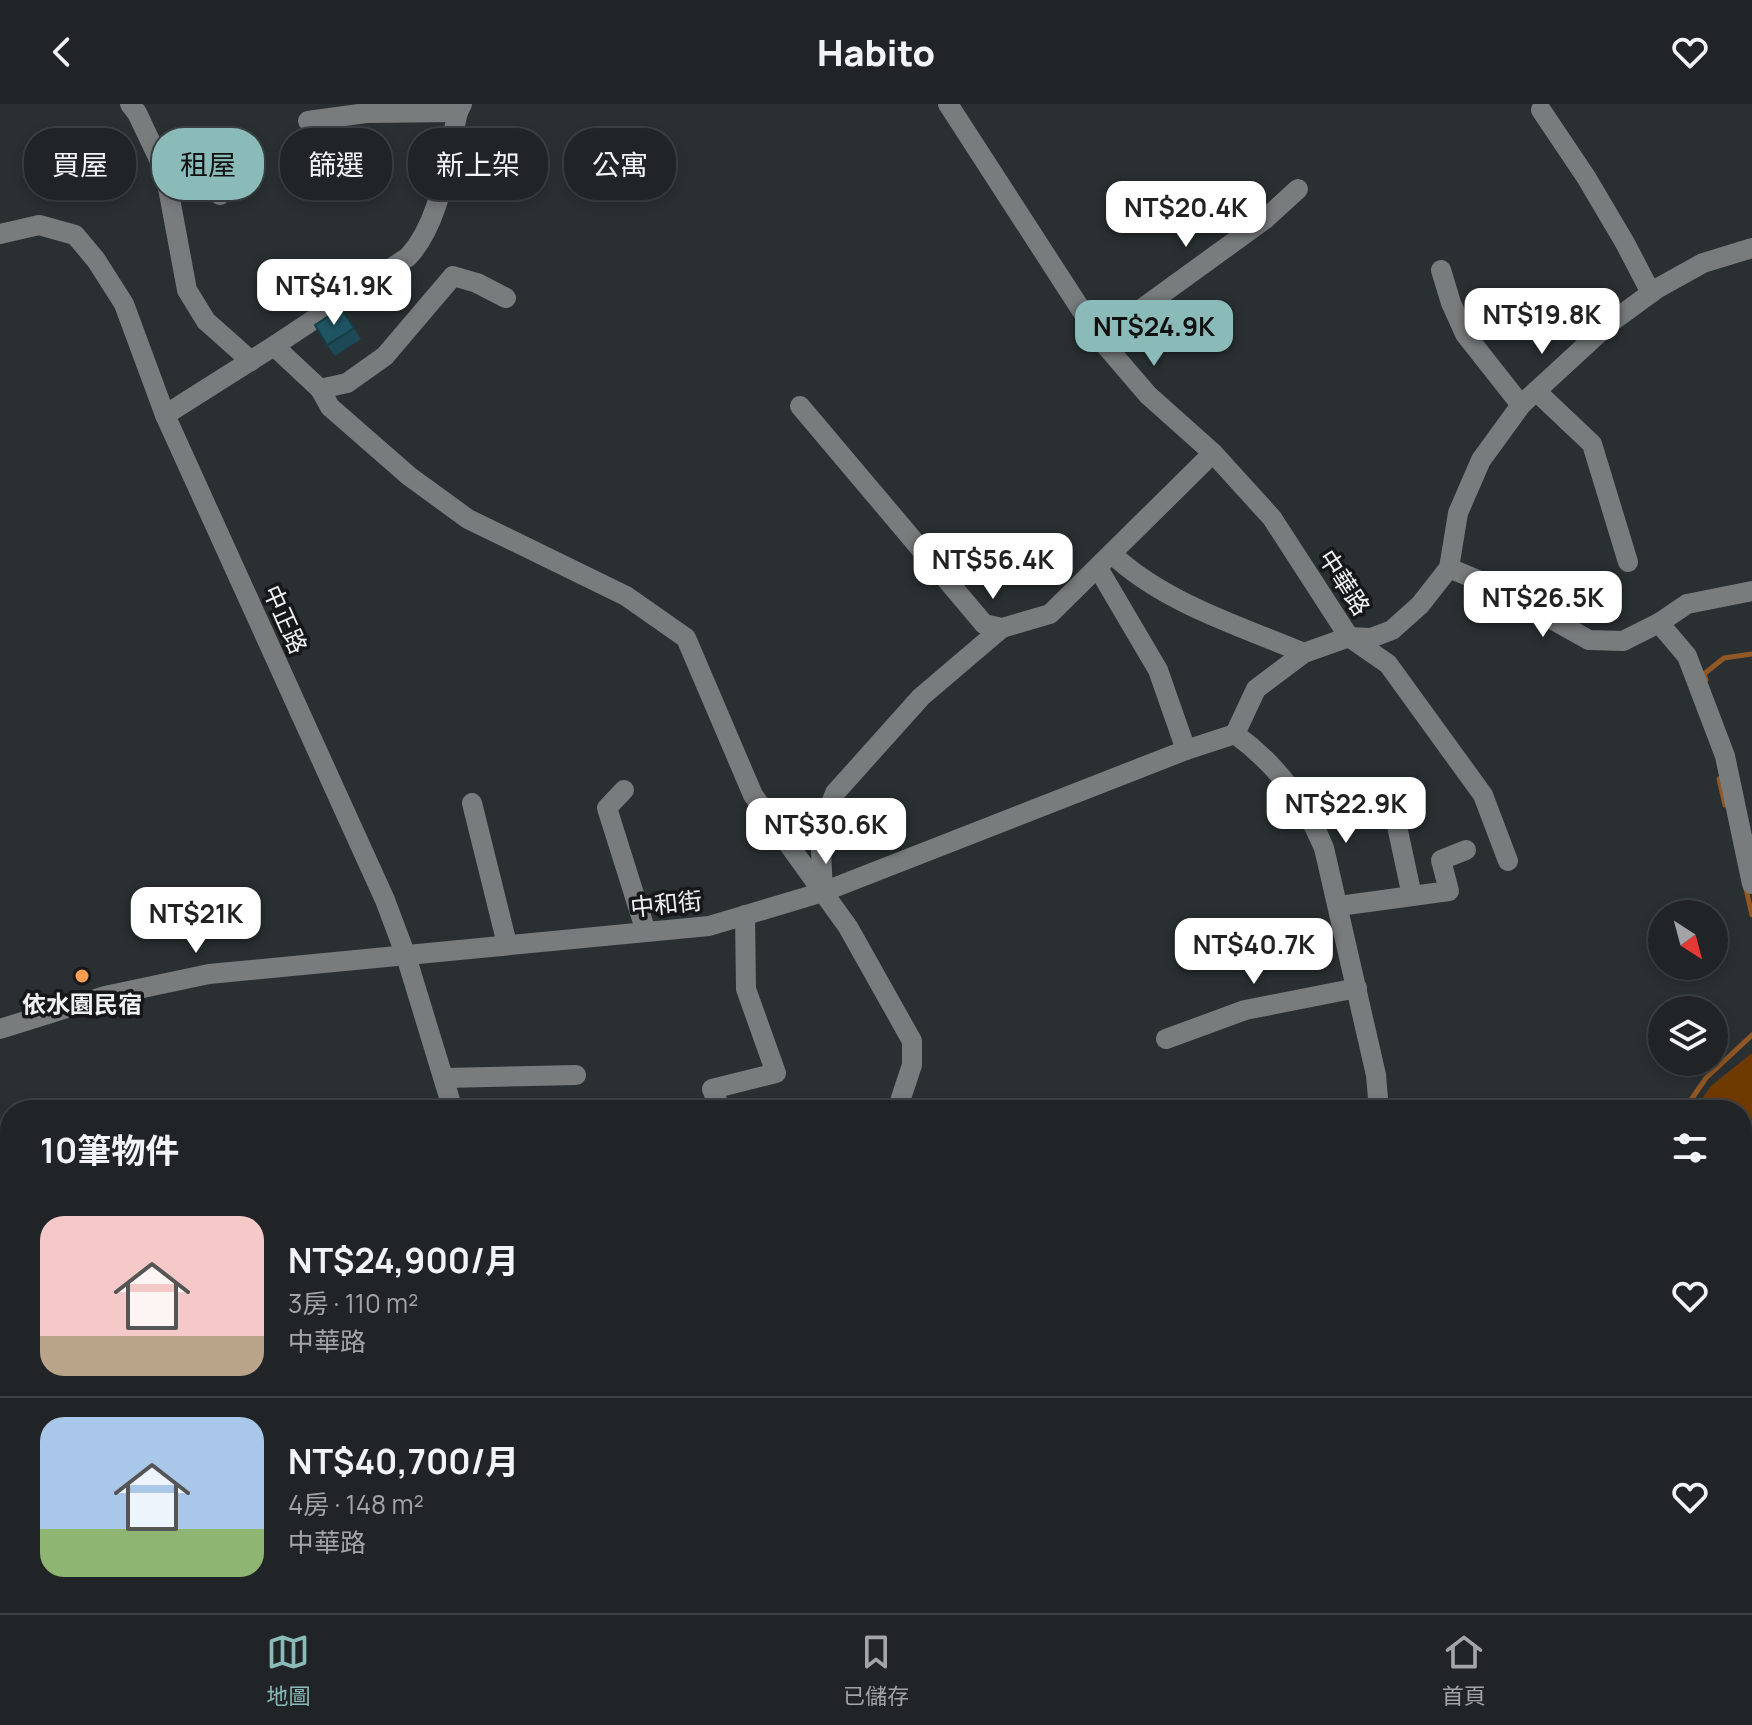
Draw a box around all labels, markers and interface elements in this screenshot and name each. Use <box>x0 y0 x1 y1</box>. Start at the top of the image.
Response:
text: Habito <box>817 28 935 77</box>
icon: back <box>40 30 84 74</box>
icon: heart <box>1668 30 1712 74</box>
chip: 買屋 <box>24 128 136 200</box>
chip: 租屋 <box>152 128 264 200</box>
chip: 篩選 <box>280 128 392 200</box>
chip: 新上架 <box>408 128 548 200</box>
chip: 公寓 <box>564 128 676 200</box>
pin: NT$20.4K <box>1103 181 1269 249</box>
text: NT$20.4K <box>1124 189 1248 225</box>
pin: NT$41.9K <box>251 259 417 327</box>
text: NT$41.9K <box>275 267 393 303</box>
pin: NT$19.8K <box>1459 288 1625 356</box>
text: NT$19.8K <box>1483 296 1601 332</box>
pin: NT$24.9K <box>1071 300 1237 368</box>
text: NT$24.9K <box>1093 308 1215 344</box>
pin: NT$56.4K <box>910 533 1076 601</box>
text: NT$56.4K <box>932 541 1054 577</box>
street label: 中華路 <box>1312 543 1378 621</box>
pin: NT$26.5K <box>1460 571 1626 639</box>
street label: 中正路 <box>256 579 316 659</box>
text: NT$26.5K <box>1482 579 1604 615</box>
pin: NT$22.9K <box>1263 777 1429 845</box>
text: NT$22.9K <box>1285 785 1407 821</box>
pin: NT$30.6K <box>743 798 909 866</box>
text: NT$30.6K <box>764 806 888 842</box>
street label: 中和街 <box>628 883 704 923</box>
pin: NT$21K <box>131 887 261 955</box>
text: NT$21K <box>149 895 243 931</box>
north arrow <box>1648 900 1728 980</box>
map controls <box>1648 900 1728 1076</box>
pin: NT$40.7K <box>1171 918 1337 986</box>
text: NT$40.7K <box>1193 926 1315 962</box>
marker: 依水園民宿 <box>73 967 91 985</box>
place label: 依水園民宿 <box>22 987 142 1020</box>
button: layers <box>1648 996 1728 1076</box>
icon: filters <box>1668 1126 1712 1170</box>
text: 10筆物件 <box>40 1127 179 1173</box>
text: NT$24,900/月 <box>288 1237 519 1283</box>
icon: home <box>104 1248 200 1344</box>
icon: heart <box>1668 1274 1712 1318</box>
text: 3房 · 110 m² <box>288 1285 418 1321</box>
text: 中華路 <box>288 1323 366 1359</box>
text: NT$40,700/月 <box>288 1438 519 1484</box>
icon: home <box>104 1449 200 1545</box>
icon: heart <box>1668 1475 1712 1519</box>
text: 4房 · 148 m² <box>288 1486 424 1522</box>
text: 中華路 <box>288 1524 366 1560</box>
tab: 地圖 <box>266 1630 310 1711</box>
tab: 已儲存 <box>843 1630 909 1711</box>
tab: 首頁 <box>1442 1630 1486 1711</box>

